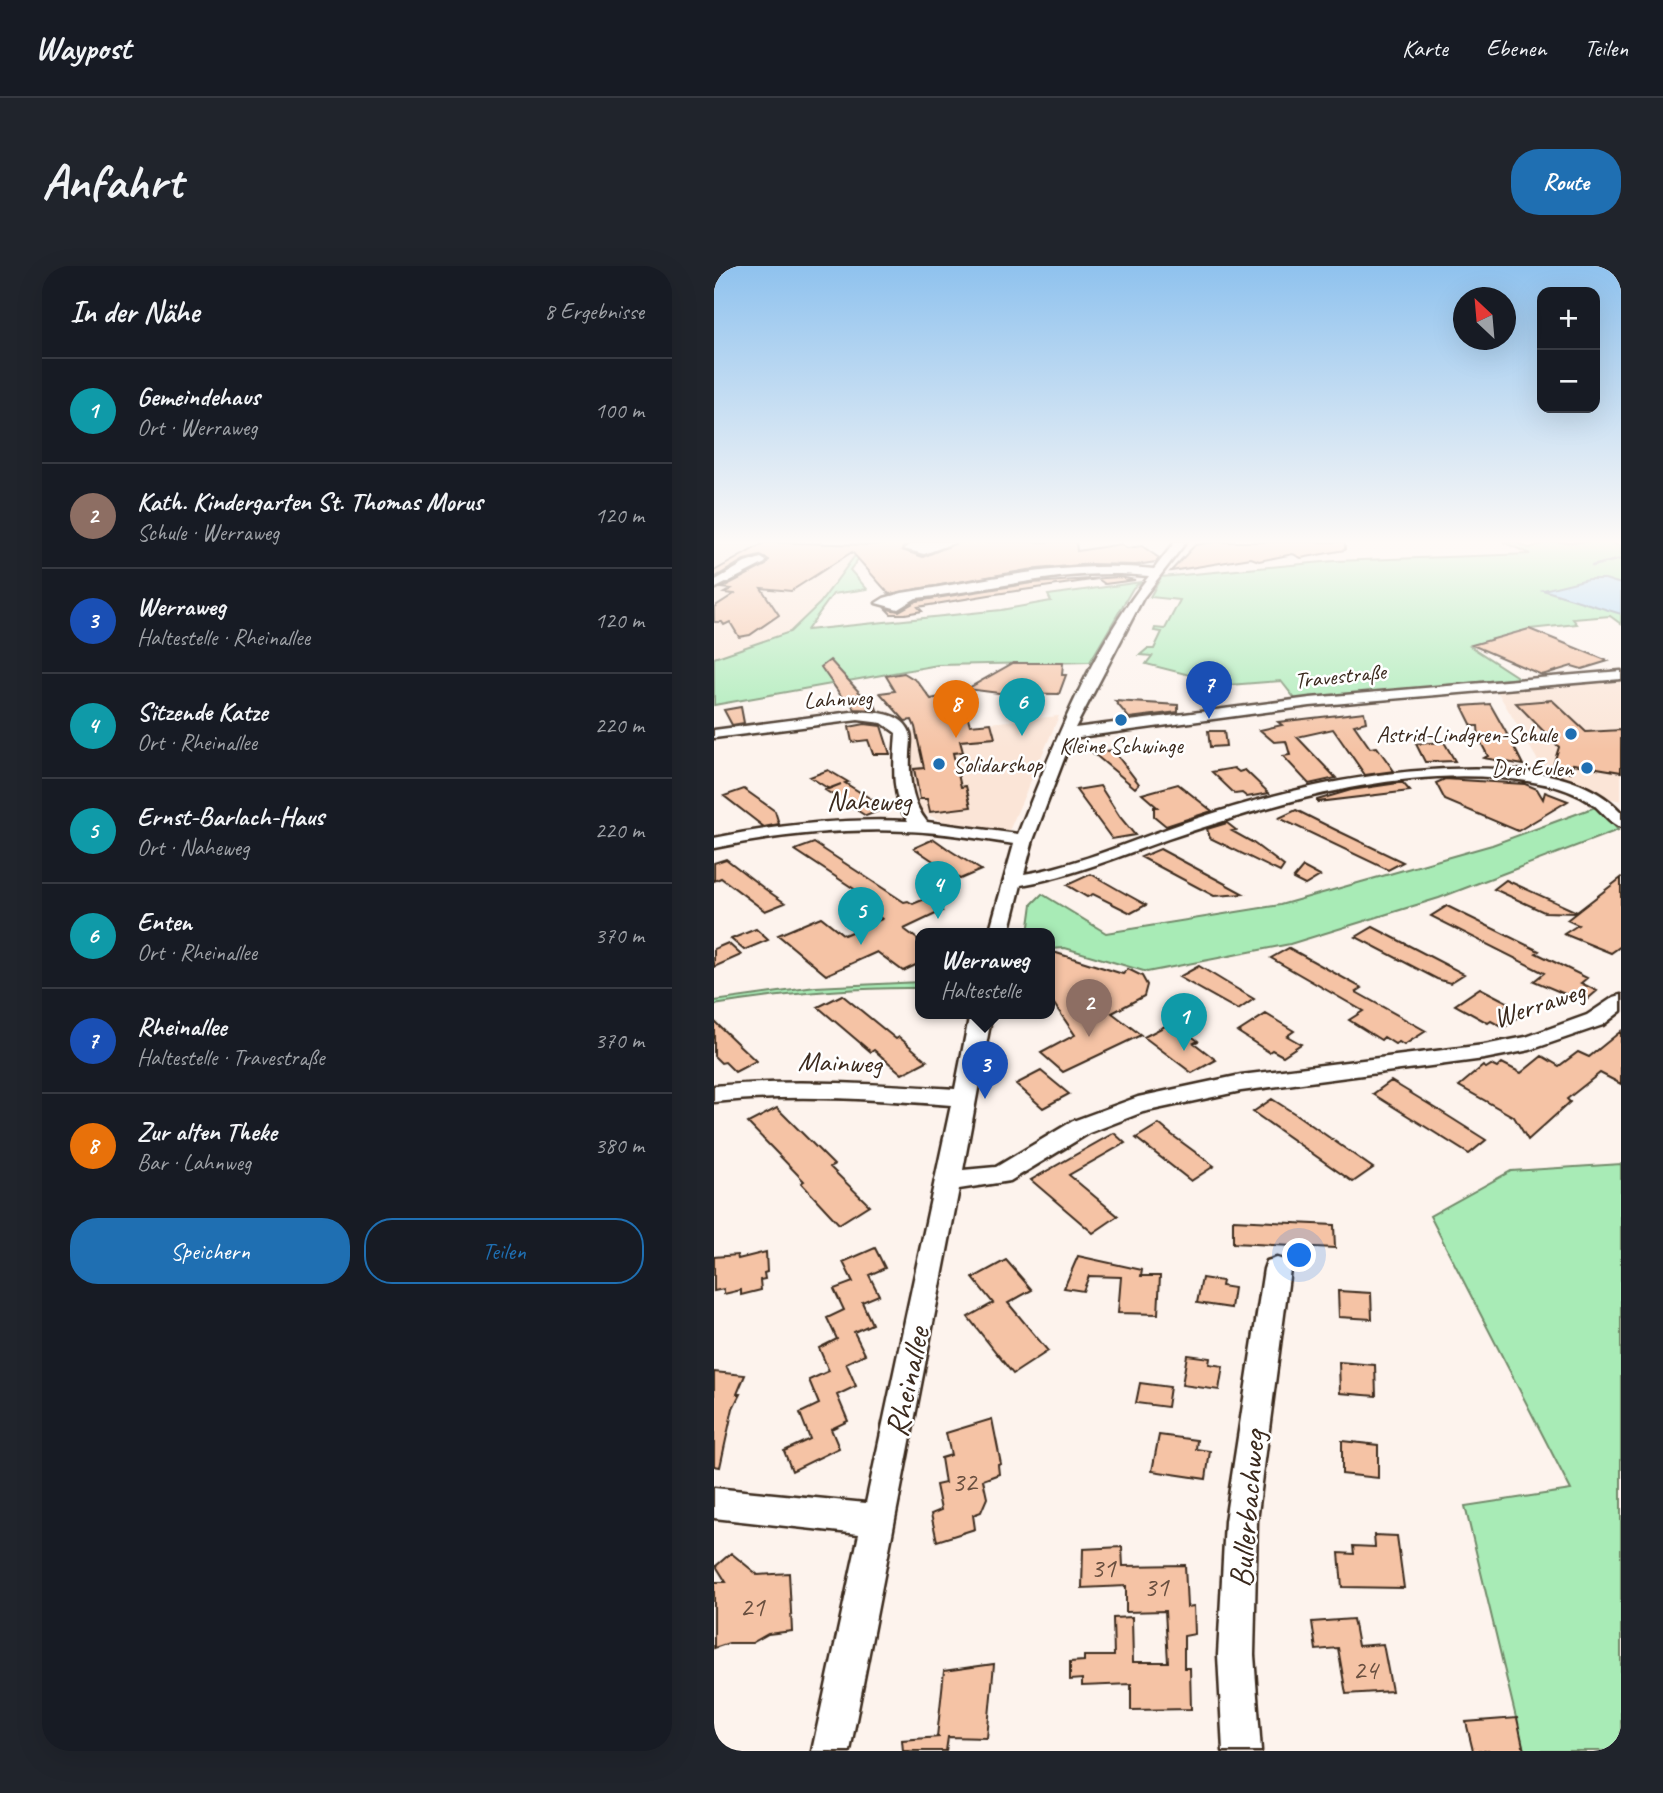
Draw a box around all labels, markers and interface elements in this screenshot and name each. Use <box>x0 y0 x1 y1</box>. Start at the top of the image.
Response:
text: Waypost <box>35 27 131 69</box>
text: Karte <box>1402 33 1448 63</box>
text: Ebenen <box>1486 33 1546 63</box>
text: Teilen <box>1584 33 1628 63</box>
button: Route <box>1511 149 1621 215</box>
text: Anfahrt <box>42 151 182 213</box>
north arrow <box>1453 287 1516 350</box>
map controls <box>1537 287 1600 413</box>
button: + <box>1537 287 1600 350</box>
text: In der Nähe <box>70 293 199 331</box>
text: 8 Ergebnisse <box>544 297 644 326</box>
button: − <box>1537 350 1600 413</box>
text: Gemeindehaus <box>137 380 260 413</box>
text: 1 <box>88 396 98 425</box>
text: 100 m <box>595 396 644 425</box>
text: Ort · Werraweg <box>137 413 257 442</box>
text: Kath. Kindergarten St. Thomas Morus <box>137 485 483 518</box>
text: 2 <box>88 501 98 530</box>
text: 120 m <box>595 501 644 530</box>
text: Schule · Werraweg <box>137 518 279 547</box>
text: Werraweg <box>137 590 226 623</box>
text: 3 <box>88 606 98 635</box>
text: 120 m <box>595 606 644 635</box>
text: Haltestelle · Rheinallee <box>137 623 310 652</box>
street label: Travestraße <box>1293 657 1389 695</box>
pin: 7 <box>1186 661 1232 719</box>
pin: 6 <box>999 678 1045 736</box>
pin: 8 <box>933 680 979 738</box>
street label: Lahnweg <box>803 683 875 715</box>
text: Sitzende Katze <box>137 695 268 728</box>
text: 4 <box>88 711 98 740</box>
text: 220 m <box>595 711 644 740</box>
marker: Kleine Schwinge <box>1113 712 1129 728</box>
place label: Astrid-Lindgren-Schule <box>1376 720 1559 749</box>
marker: Astrid-Lindgren-Schule <box>1563 726 1579 742</box>
text: Ort · Rheinallee <box>137 728 257 757</box>
place label: Kleine Schwinge <box>1059 731 1184 760</box>
place label: Solidarshop <box>953 750 1043 779</box>
place label: Drei Eulen <box>1491 754 1575 783</box>
marker: Solidarshop <box>931 756 947 772</box>
marker: Drei Eulen <box>1579 760 1595 776</box>
street label: Naheweg <box>827 783 913 818</box>
text: Ernst-Barlach-Haus <box>137 800 324 833</box>
text: 5 <box>88 816 98 845</box>
text: 220 m <box>595 816 644 845</box>
text: Ort · Naheweg <box>137 833 249 862</box>
pin: 4 <box>915 861 961 919</box>
pin: 5 <box>838 887 884 945</box>
text: Enten <box>137 905 192 938</box>
text: 6 <box>88 921 98 950</box>
text: 370 m <box>595 921 644 950</box>
popup <box>915 928 1055 1019</box>
text: Ort · Rheinallee <box>137 938 257 967</box>
text: Werraweg <box>941 943 1029 976</box>
street label: Werraweg <box>1489 972 1590 1035</box>
text: Haltestelle <box>941 976 1021 1005</box>
pin: 2 <box>1066 979 1112 1037</box>
pin: 1 <box>1161 993 1207 1051</box>
text: Rheinallee <box>137 1010 227 1043</box>
text: 7 <box>88 1026 98 1055</box>
text: 370 m <box>595 1026 644 1055</box>
pin: 3 <box>962 1041 1008 1099</box>
text: Haltestelle · Travestraße <box>137 1043 324 1072</box>
street label: Mainweg <box>798 1043 885 1081</box>
text: Zur alten Theke <box>137 1115 277 1148</box>
text: 8 <box>88 1131 98 1160</box>
text: 380 m <box>595 1131 644 1160</box>
text: Bar · Lahnweg <box>137 1148 251 1177</box>
button: Speichern <box>70 1218 350 1284</box>
button: Teilen <box>364 1218 644 1284</box>
your location <box>1282 1238 1316 1272</box>
street label: Rheinallee <box>875 1321 940 1441</box>
street label: Bullerbachweg <box>1219 1426 1275 1589</box>
house number: 32 <box>951 1464 979 1499</box>
house number: 31 <box>1090 1550 1117 1585</box>
house number: 31 <box>1143 1569 1170 1604</box>
house number: 21 <box>739 1589 766 1624</box>
house number: 24 <box>1352 1652 1380 1687</box>

